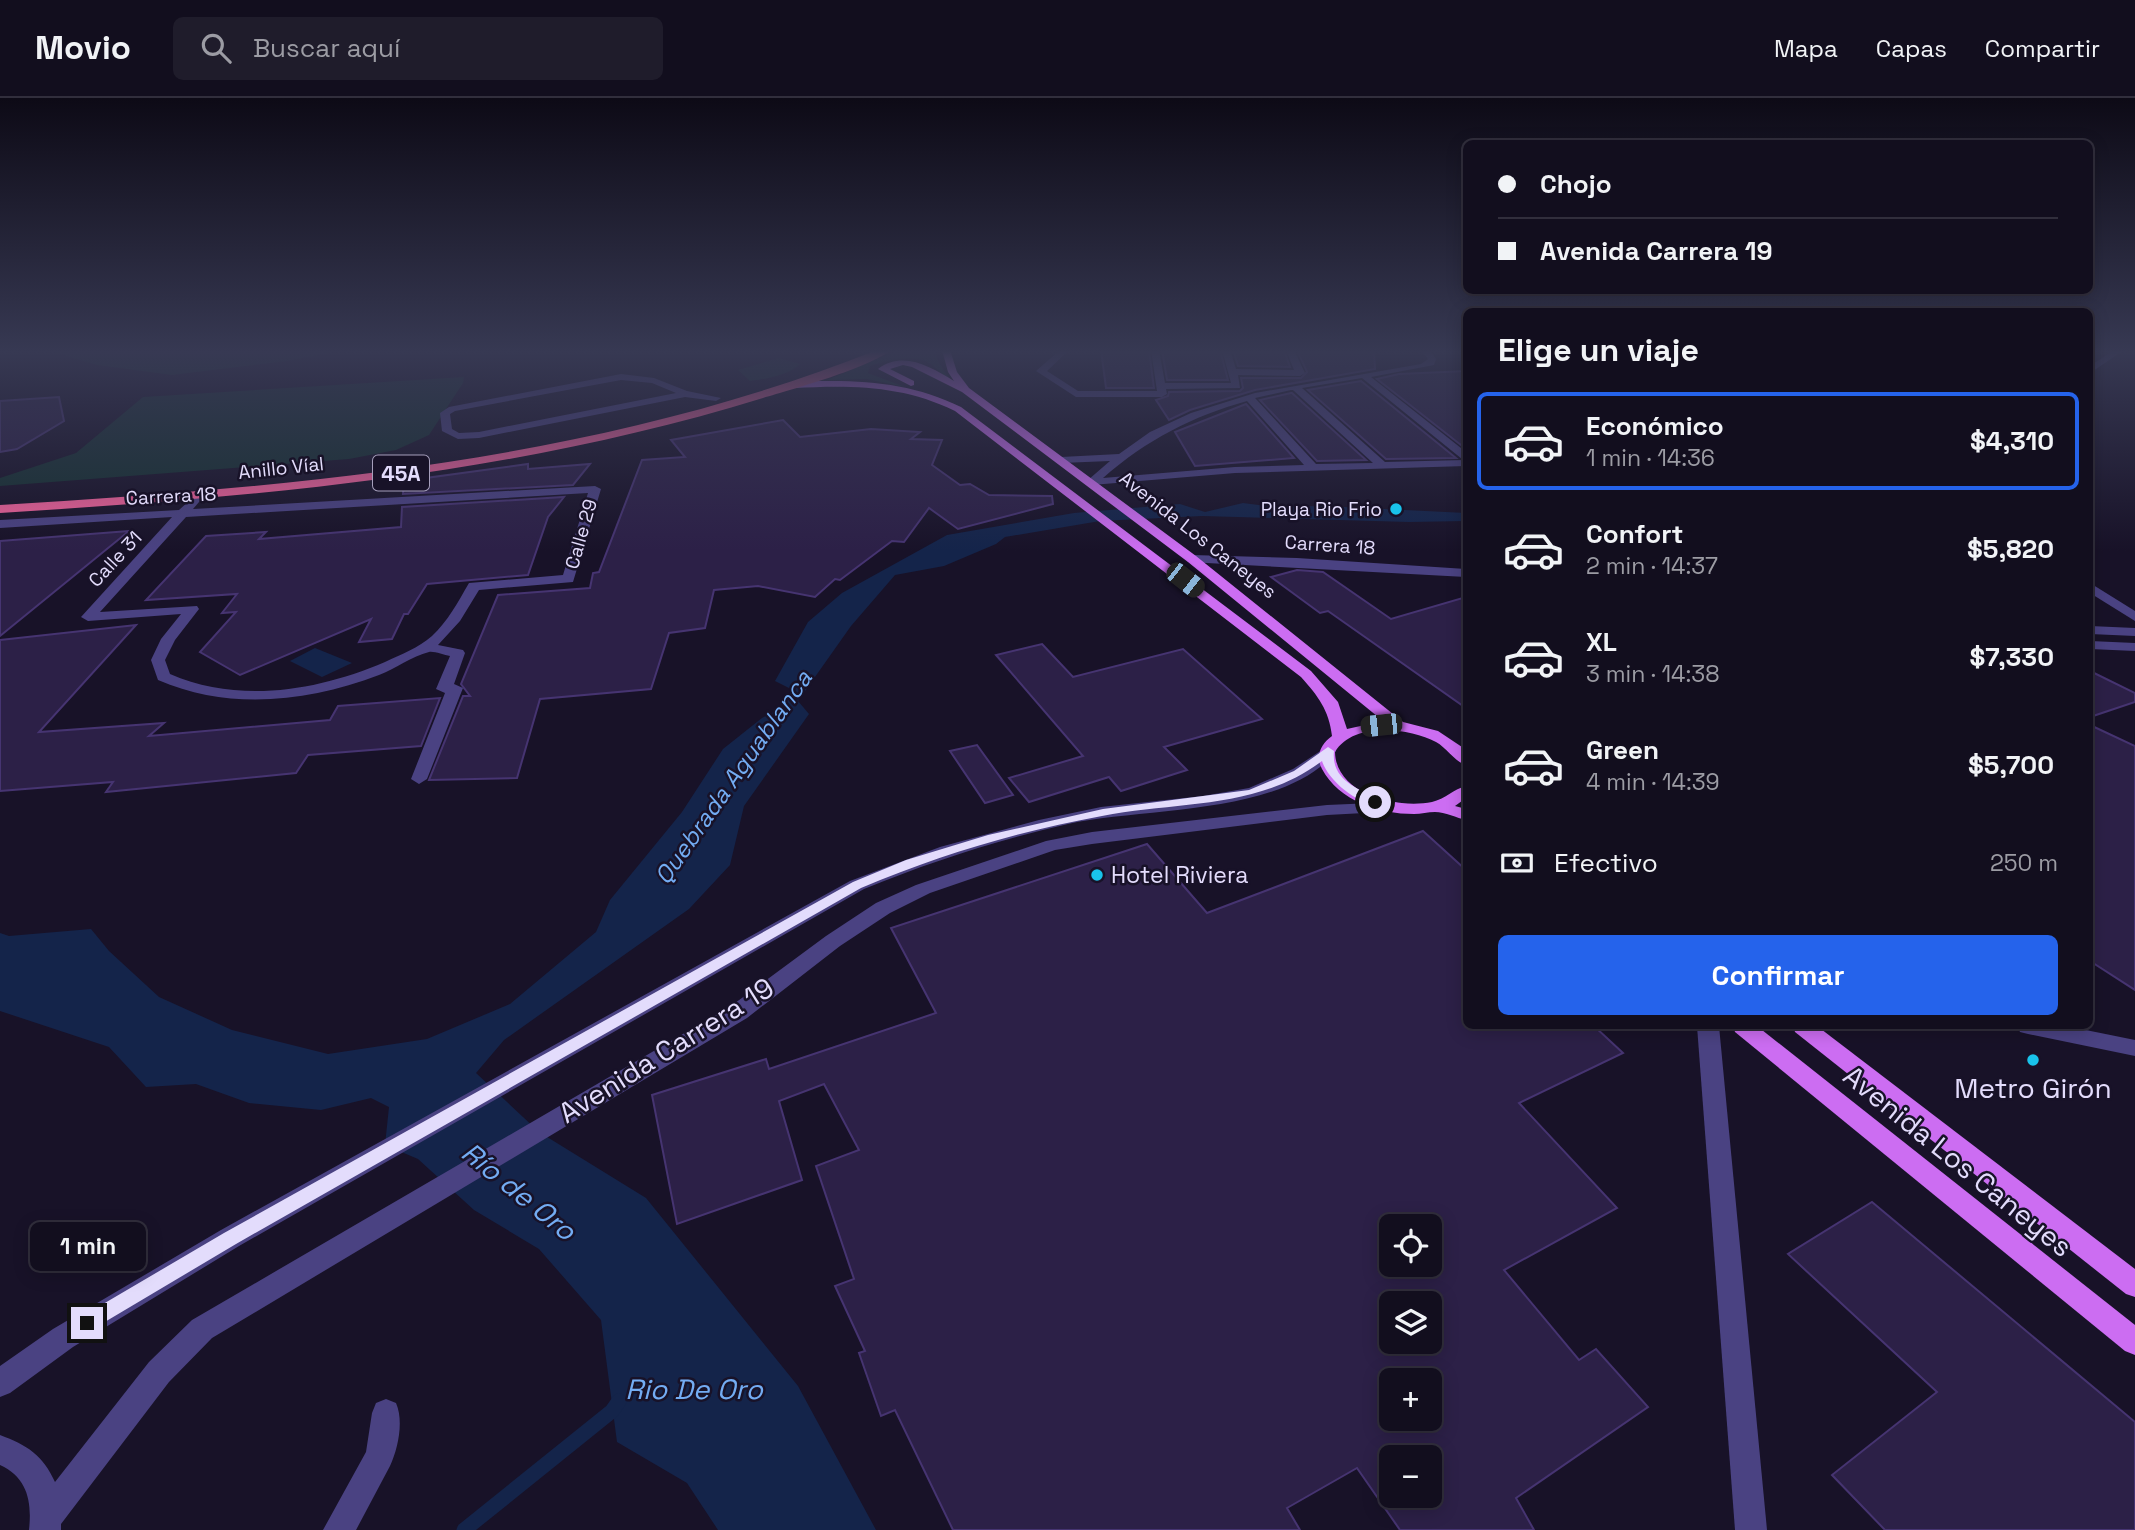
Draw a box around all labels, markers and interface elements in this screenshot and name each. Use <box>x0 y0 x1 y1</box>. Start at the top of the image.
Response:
search box <box>173 17 663 80</box>
text: Movio <box>35 27 131 69</box>
icon: search <box>197 29 235 67</box>
text: Buscar aquí <box>253 31 400 65</box>
text: Mapa <box>1774 33 1838 64</box>
text: Capas <box>1876 33 1947 64</box>
text: Compartir <box>1985 33 2100 64</box>
text: Chojo <box>1540 167 1612 201</box>
text: Avenida Carrera 19 <box>1540 234 1773 268</box>
text: Elige un viaje <box>1498 330 1699 370</box>
text: Económico <box>1586 409 1724 443</box>
icon: car <box>1502 410 1565 473</box>
text: $4,310 <box>1970 424 2054 458</box>
text: 1 min · 14:36 <box>1586 443 1715 473</box>
street label: Anillo Víal <box>237 451 325 485</box>
road number: 45A <box>373 456 429 490</box>
street label: Avenida Los Caneyes <box>1114 466 1282 604</box>
street label: Carrera 18 <box>125 481 217 511</box>
street label: Calle 29 <box>559 496 603 572</box>
place label: Playa Rio Frio <box>1261 497 1382 522</box>
marker: Playa Rio Frio <box>1388 501 1404 517</box>
text: Confort <box>1586 517 1683 551</box>
icon: car <box>1502 518 1565 581</box>
street label: Calle 31 <box>83 526 147 592</box>
street label: Carrera 18 <box>1284 529 1376 561</box>
text: $5,820 <box>1967 532 2054 566</box>
text: 2 min · 14:37 <box>1586 551 1718 581</box>
car <box>1162 559 1209 601</box>
text: XL <box>1586 625 1617 659</box>
icon: car <box>1502 626 1565 689</box>
text: $7,330 <box>1969 640 2054 674</box>
text: 3 min · 14:38 <box>1586 659 1719 689</box>
water label: Quebrada Aguablanca <box>647 664 819 890</box>
car <box>1360 712 1403 738</box>
text: Green <box>1586 733 1659 767</box>
icon: car <box>1502 734 1565 797</box>
text: $5,700 <box>1968 748 2054 782</box>
text: 4 min · 14:39 <box>1586 767 1720 797</box>
route start <box>1359 786 1391 818</box>
icon: cash <box>1498 844 1536 882</box>
text: Efectivo <box>1554 846 1658 880</box>
text: 250 m <box>1990 848 2058 878</box>
place label: Hotel Riviera <box>1111 860 1248 890</box>
marker: Hotel Riviera <box>1089 867 1105 883</box>
button: Confirmar <box>1498 935 2058 1015</box>
street label: Avenida Carrera 19 <box>552 969 780 1131</box>
marker: Metro Girón <box>2025 1052 2041 1068</box>
street label: Avenida Los Caneyes <box>1836 1058 2080 1264</box>
place label: Metro Girón <box>1954 1070 2112 1106</box>
water label: Río de Oro <box>454 1134 584 1249</box>
map controls <box>1379 1214 1442 1508</box>
button: locate <box>1379 1214 1442 1277</box>
callout: 1 min <box>29 1222 145 1270</box>
text: 1 min <box>60 1231 116 1261</box>
button: layers <box>1379 1291 1442 1354</box>
route end <box>71 1307 103 1339</box>
button: + <box>1379 1368 1442 1431</box>
water label: Rio De Oro <box>625 1371 763 1407</box>
button: − <box>1379 1445 1442 1508</box>

